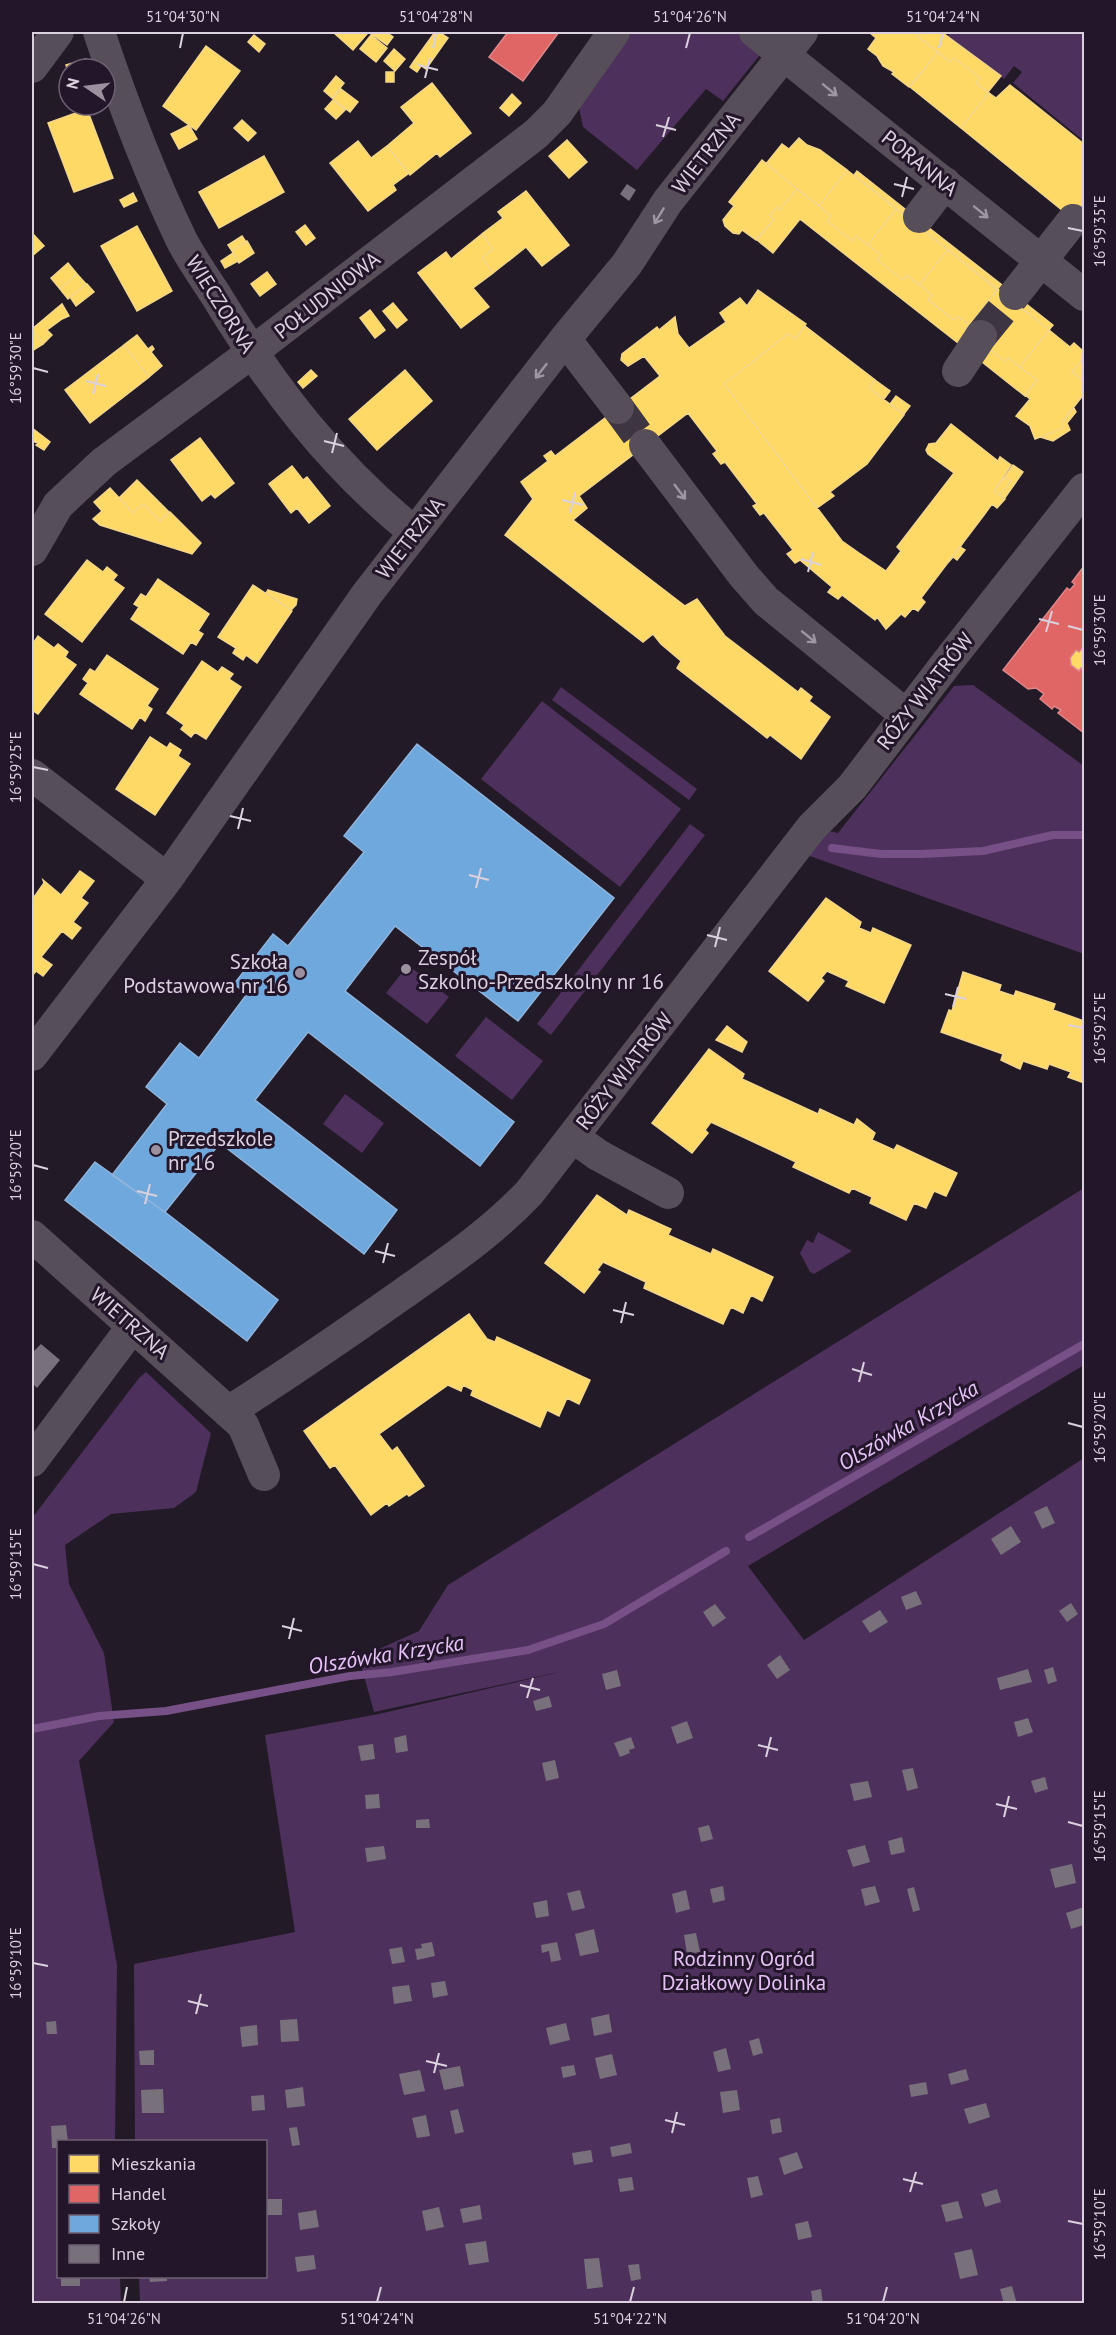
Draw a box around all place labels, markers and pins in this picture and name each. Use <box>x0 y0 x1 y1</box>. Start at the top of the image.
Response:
place label: Zespół Szkolno-Przedszkolny nr 16 <box>418 944 664 995</box>
place label: Szkoła Podstawowa nr 16 <box>123 948 288 999</box>
marker: Zespół Szkolno-Przedszkolny nr 16 <box>399 962 413 976</box>
marker: Szkoła Podstawowa nr 16 <box>293 966 307 980</box>
place label: Przedszkole nr 16 <box>168 1125 273 1176</box>
marker: Przedszkole nr 16 <box>149 1143 163 1157</box>

